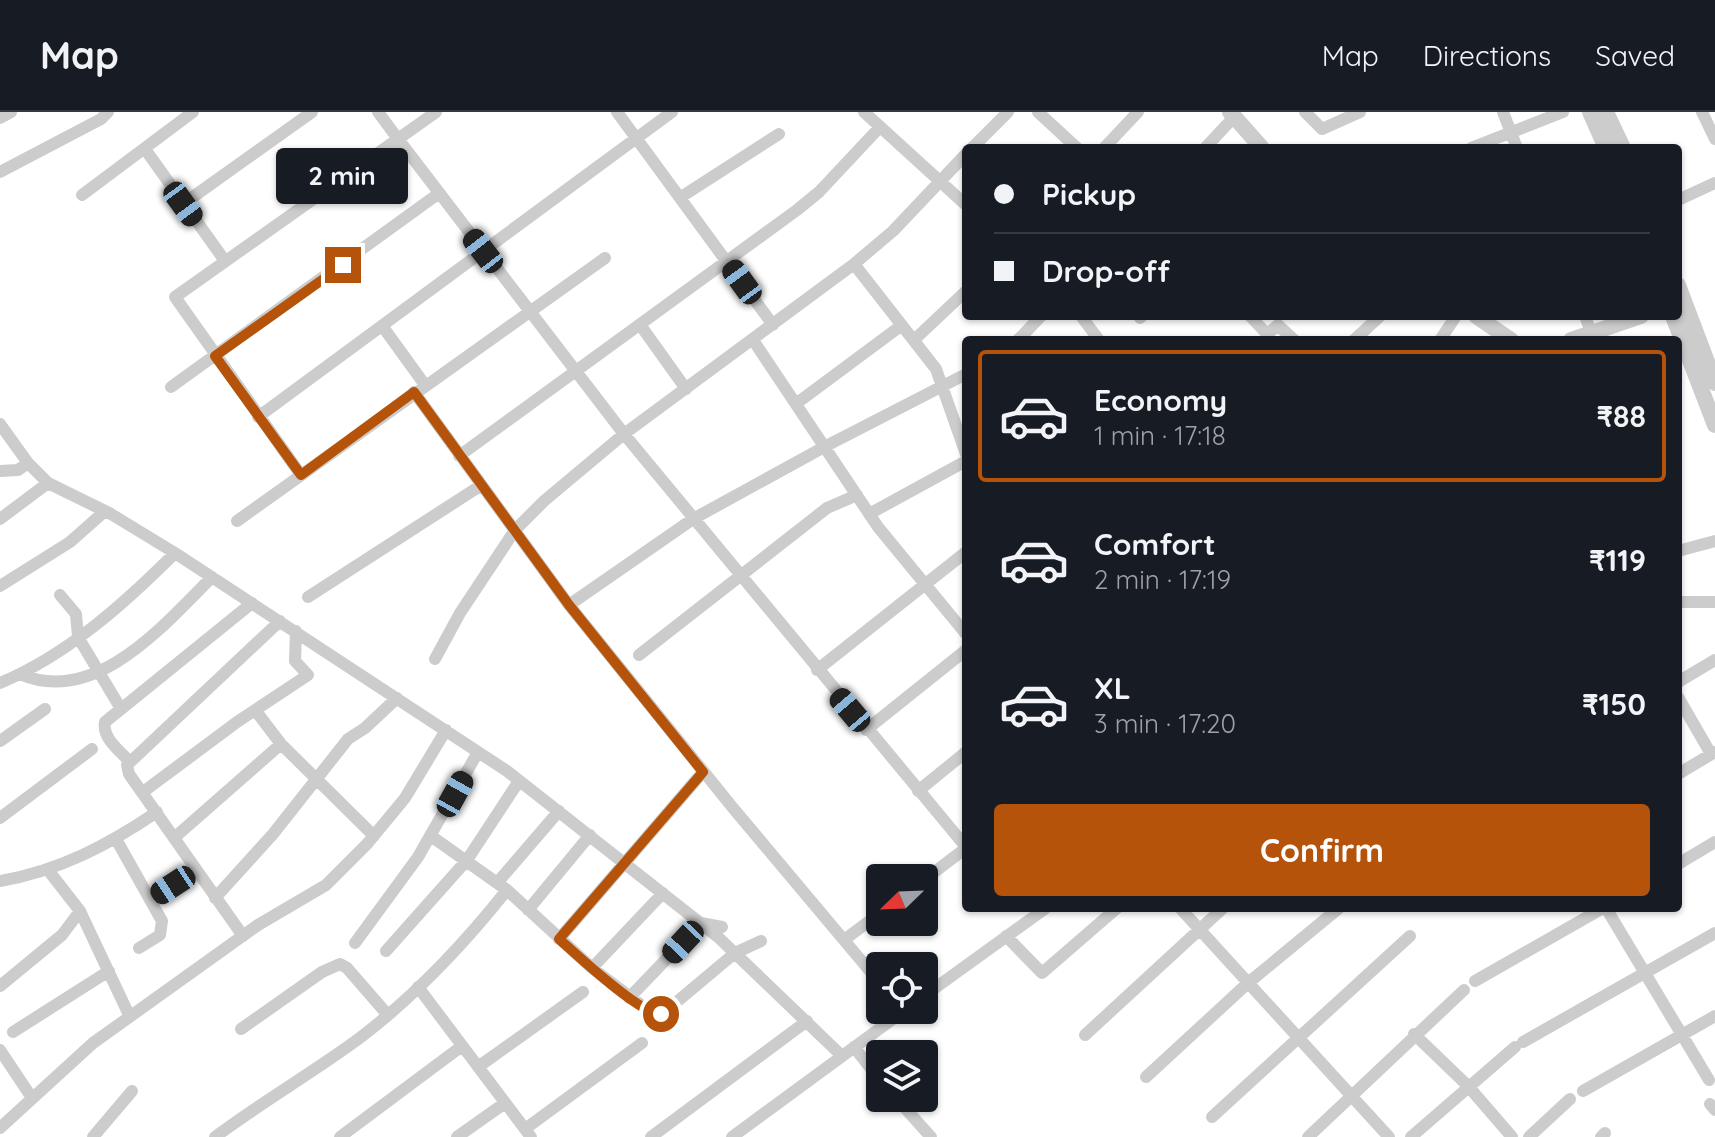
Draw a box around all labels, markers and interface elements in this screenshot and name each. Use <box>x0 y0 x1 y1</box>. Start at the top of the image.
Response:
text: Map <box>40 31 119 79</box>
text: Map <box>1322 38 1379 73</box>
text: Directions <box>1423 38 1551 73</box>
text: Saved <box>1595 38 1675 73</box>
callout: 2 min <box>277 149 409 205</box>
text: 2 min <box>308 159 376 192</box>
text: Pickup <box>1042 175 1136 213</box>
car <box>159 178 207 230</box>
car <box>459 225 507 277</box>
route end <box>325 247 361 283</box>
text: Drop-off <box>1042 252 1170 290</box>
car <box>718 256 766 308</box>
icon: car <box>998 380 1070 452</box>
text: Economy <box>1094 381 1227 419</box>
text: ₹88 <box>1597 397 1646 435</box>
text: 1 min · 17:18 <box>1094 419 1226 452</box>
icon: car <box>998 524 1070 596</box>
text: Comfort <box>1094 525 1215 563</box>
text: ₹119 <box>1589 541 1646 579</box>
text: 2 min · 17:19 <box>1094 563 1231 596</box>
icon: car <box>998 668 1070 740</box>
text: XL <box>1094 669 1131 707</box>
car <box>825 684 875 736</box>
text: ₹150 <box>1582 685 1646 723</box>
text: 3 min · 17:20 <box>1094 707 1236 740</box>
car <box>433 767 477 821</box>
button: Confirm <box>994 804 1650 896</box>
car <box>146 862 200 908</box>
north arrow <box>866 864 938 936</box>
map controls <box>866 864 938 1112</box>
car <box>658 916 708 968</box>
button: locate <box>866 952 938 1024</box>
route start <box>643 996 679 1032</box>
button: layers <box>866 1040 938 1112</box>

